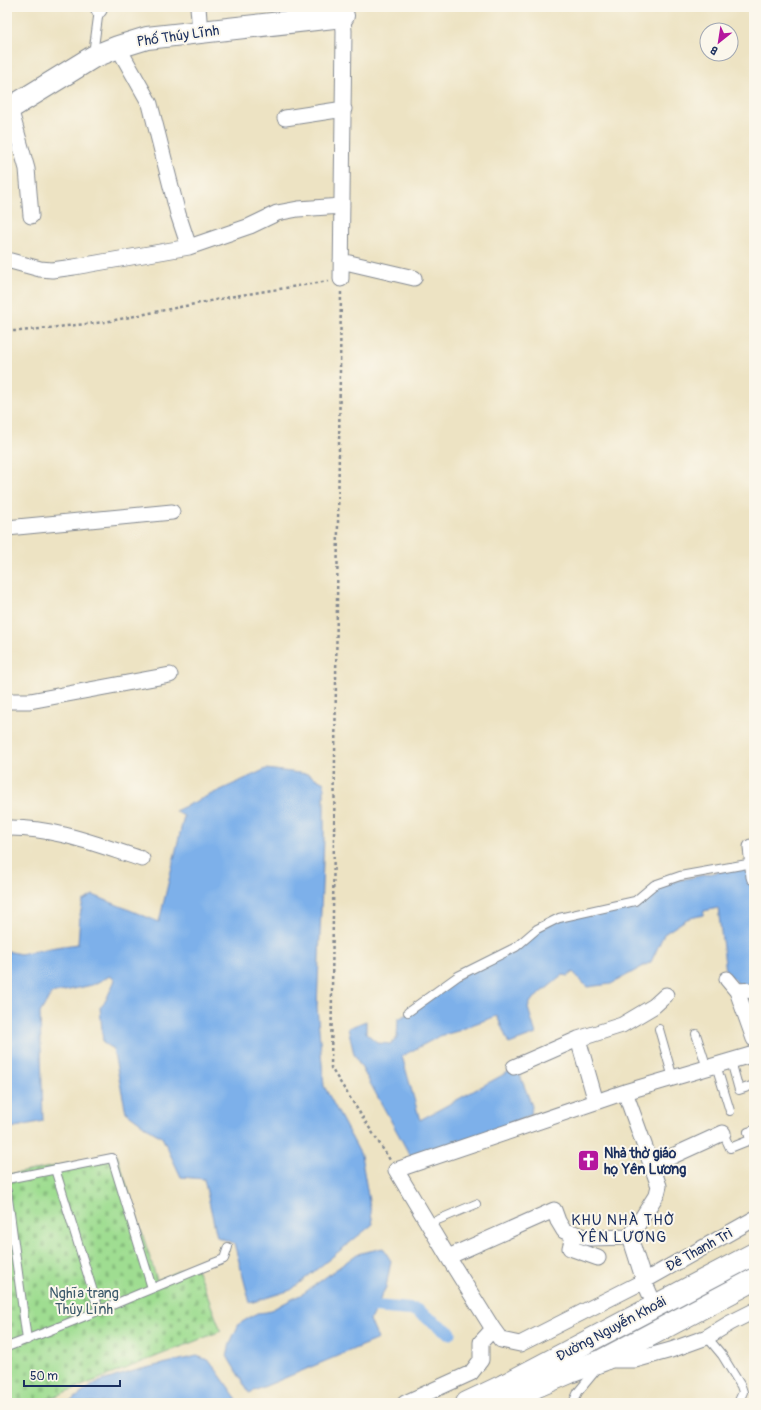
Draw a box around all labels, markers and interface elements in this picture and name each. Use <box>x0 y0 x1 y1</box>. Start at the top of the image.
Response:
street label: Phố Thúy Lĩnh <box>136 21 220 50</box>
north arrow <box>699 22 739 62</box>
text: B <box>708 43 720 57</box>
place label: Nhà thờ giáo họ Yên Lương <box>604 1145 686 1178</box>
church icon: Nhà thờ giáo họ Yên Lương <box>576 1148 602 1174</box>
district label: KHU NHÀ THỜ YÊN LƯƠNG <box>571 1211 675 1247</box>
street label: Đê Thanh Trì <box>663 1225 735 1275</box>
park label: Nghĩa trang Thúy Lĩnh <box>49 1285 119 1318</box>
street label: Đường Nguyễn Khoái <box>553 1292 669 1365</box>
scale bar <box>24 1362 120 1388</box>
text: 50 m <box>30 1369 58 1384</box>

